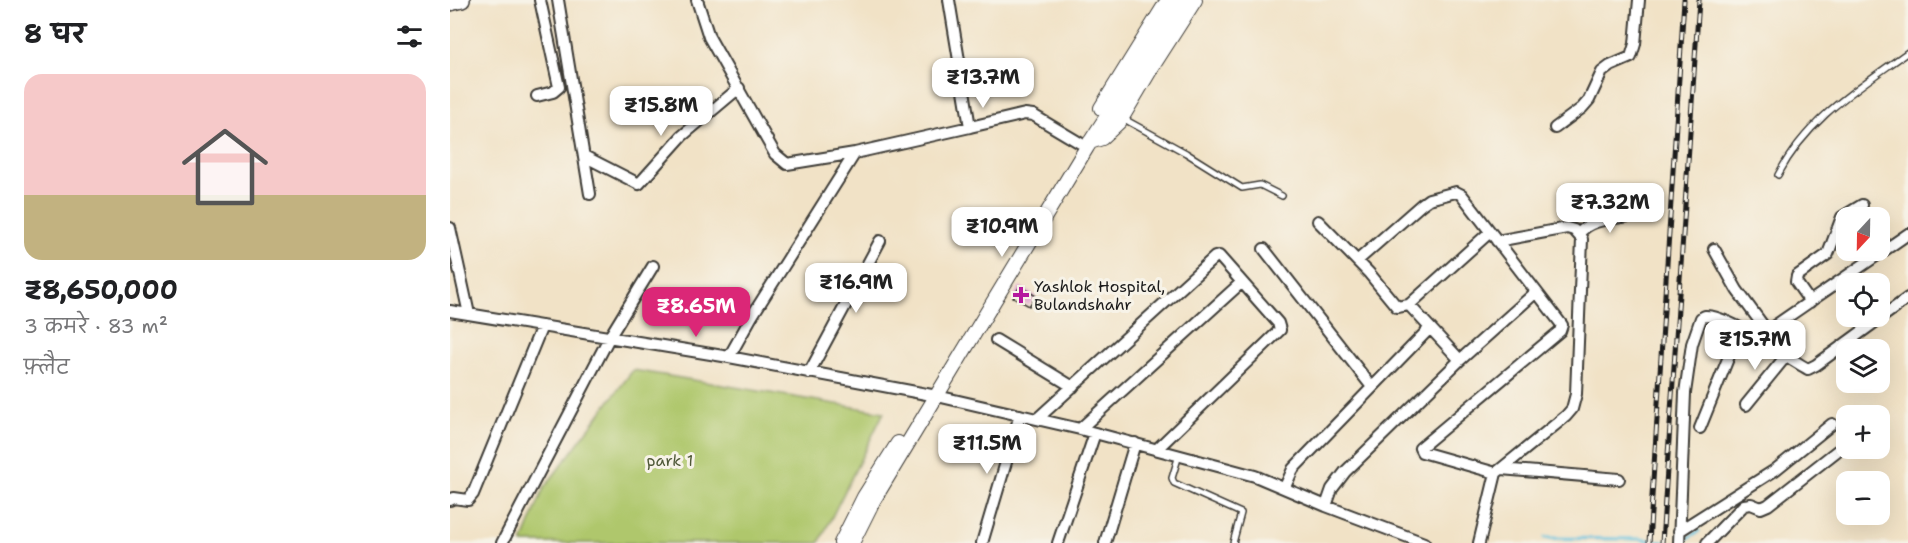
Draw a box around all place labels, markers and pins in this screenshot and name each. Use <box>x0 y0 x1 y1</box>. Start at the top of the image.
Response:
pin: ₹13.7M <box>934 58 1032 109</box>
pin: ₹15.8M <box>612 86 710 137</box>
pin: ₹7.32M <box>1561 183 1659 234</box>
pin: ₹10.9M <box>953 207 1051 258</box>
pin: ₹16.9M <box>807 263 905 314</box>
place label: Yashlok Hospital, Bulandshahr <box>1034 276 1165 315</box>
marker: Yashlok Hospital, Bulandshahr <box>1012 286 1030 304</box>
pin: ₹8.65M <box>647 287 745 338</box>
pin: ₹15.7M <box>1706 320 1804 371</box>
pin: ₹11.5M <box>938 424 1036 475</box>

